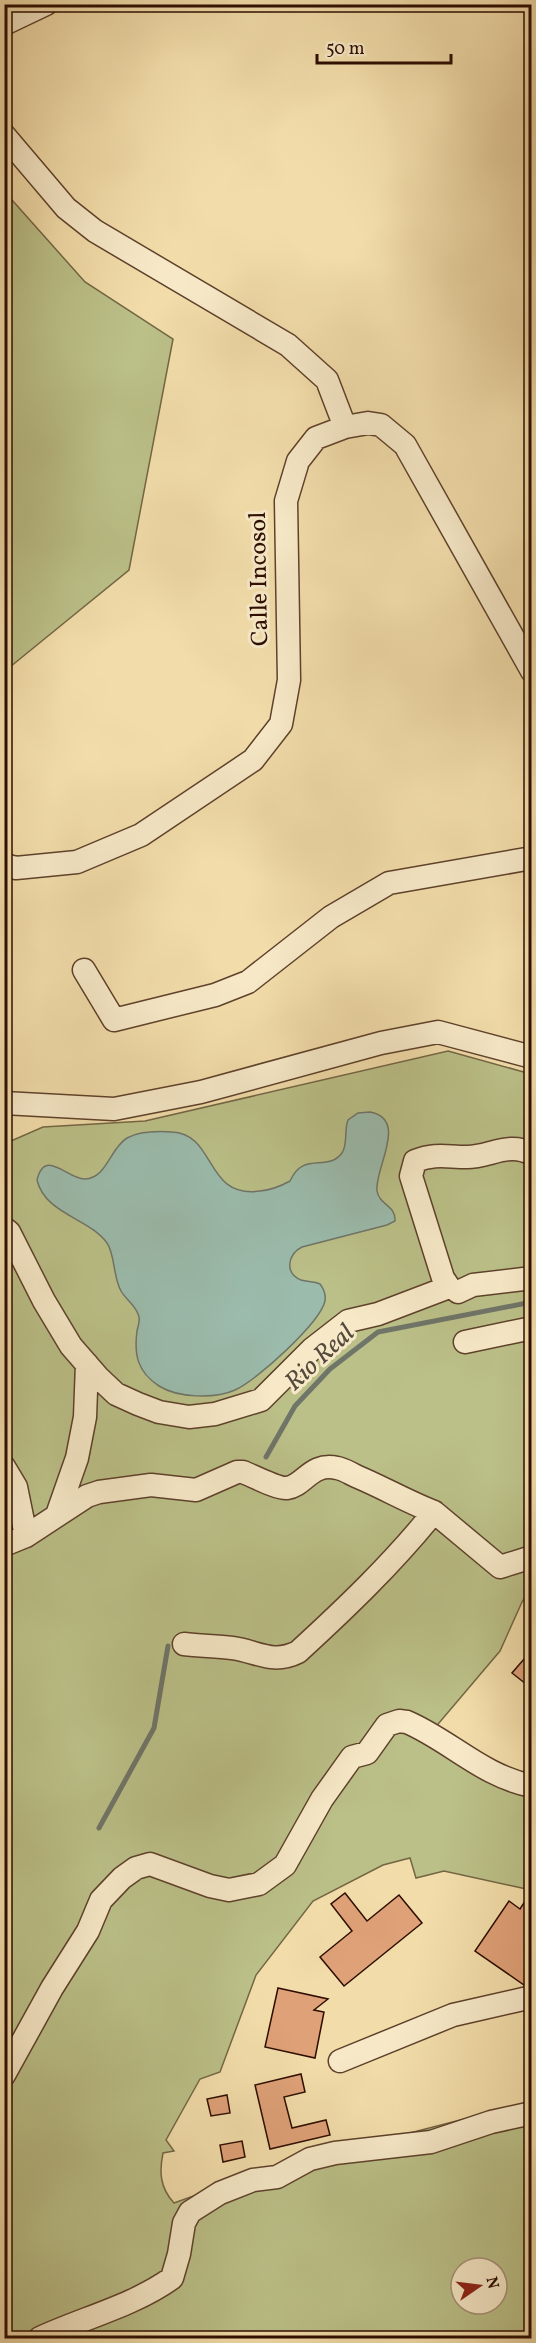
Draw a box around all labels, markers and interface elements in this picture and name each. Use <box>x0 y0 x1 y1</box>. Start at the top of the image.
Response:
scale bar <box>317 27 450 65</box>
text: 50 m <box>326 37 365 62</box>
street label: Calle Incosol <box>242 511 278 647</box>
water label: Rio Real <box>277 1316 363 1400</box>
north arrow <box>449 2256 509 2316</box>
text: N <box>480 2275 504 2292</box>

